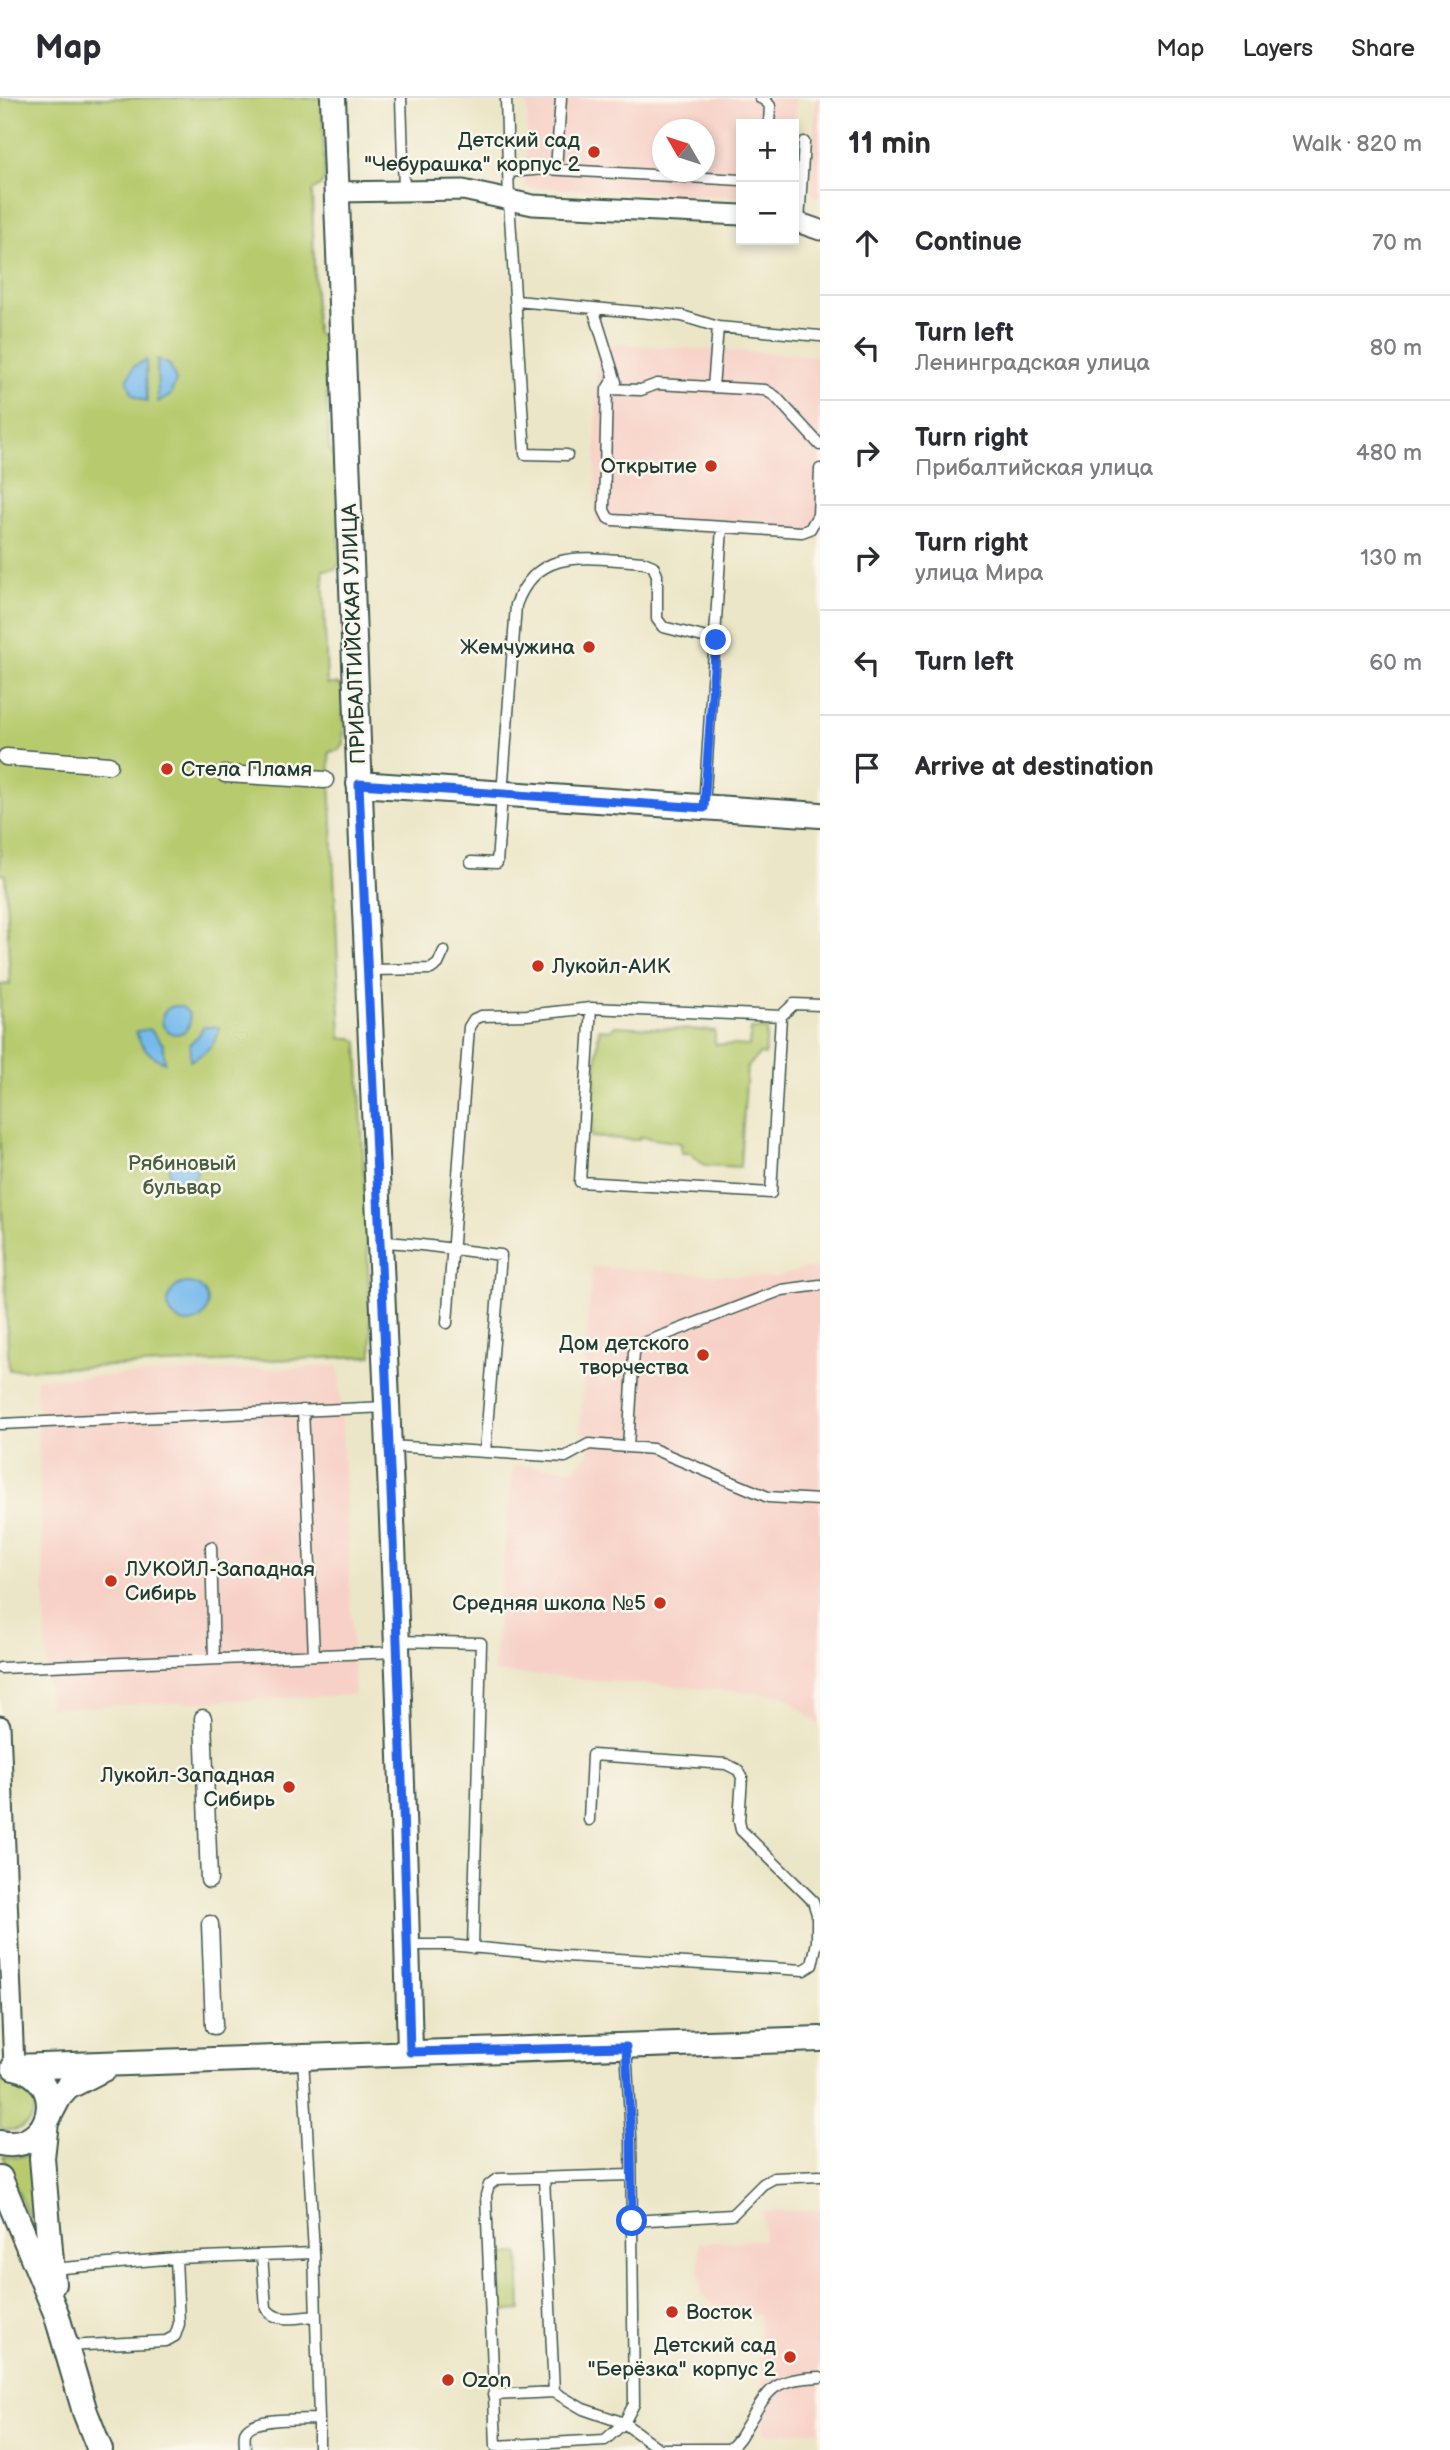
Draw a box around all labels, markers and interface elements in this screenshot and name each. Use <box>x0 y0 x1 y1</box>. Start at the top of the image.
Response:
text: Map <box>35 28 101 68</box>
text: Map <box>1156 34 1204 63</box>
text: Layers <box>1242 34 1313 63</box>
text: Share <box>1351 34 1415 63</box>
north arrow <box>652 119 715 182</box>
map controls <box>736 119 799 245</box>
button: + <box>736 119 799 182</box>
text: 11 min <box>848 126 931 162</box>
place label: Детский сад "Чебурашка" корпус 2 <box>364 128 581 177</box>
text: Walk · 820 m <box>1292 130 1422 158</box>
marker: Детский сад "Чебурашка" корпус 2 <box>586 144 602 160</box>
button: − <box>736 182 799 245</box>
icon: ahead <box>848 224 886 262</box>
text: Continue <box>915 227 1022 258</box>
text: 70 m <box>1372 229 1422 257</box>
text: Turn left <box>915 318 1014 349</box>
icon: left <box>848 329 886 367</box>
text: 80 m <box>1370 334 1422 362</box>
text: Ленинградская улица <box>915 349 1150 377</box>
text: Turn right <box>915 423 1028 454</box>
icon: right <box>848 434 886 472</box>
text: 480 m <box>1356 439 1422 467</box>
place label: Открытие <box>601 454 697 479</box>
text: Прибалтийская улица <box>915 454 1153 482</box>
marker: Открытие <box>703 458 719 474</box>
street label: ПРИБАЛТИЙСКАЯ УЛИЦА <box>337 503 371 765</box>
text: Turn right <box>915 528 1028 559</box>
icon: right <box>848 539 886 577</box>
text: 130 m <box>1360 544 1422 572</box>
text: улица Мира <box>915 559 1043 587</box>
route end <box>700 624 731 655</box>
place label: Жемчужина <box>460 635 576 660</box>
marker: Жемчужина <box>581 639 597 655</box>
icon: left <box>848 644 886 682</box>
text: Turn left <box>915 647 1014 678</box>
text: 60 m <box>1369 649 1422 677</box>
icon: arrive <box>848 749 886 787</box>
text: Arrive at destination <box>915 752 1154 783</box>
place label: Стела Пламя <box>181 757 312 782</box>
marker: Стела Пламя <box>159 761 175 777</box>
place label: Лукойл-АИК <box>551 954 671 979</box>
marker: Лукойл-АИК <box>530 958 546 974</box>
park label: Рябиновый бульвар <box>127 1151 237 1200</box>
place label: Дом детского творчества <box>559 1331 690 1380</box>
marker: Дом детского творчества <box>695 1347 711 1363</box>
place label: ЛУКОЙЛ-Западная Сибирь <box>124 1557 315 1606</box>
marker: ЛУКОЙЛ-Западная Сибирь <box>103 1573 119 1589</box>
place label: Средняя школа №5 <box>452 1591 646 1616</box>
marker: Средняя школа №5 <box>652 1595 668 1611</box>
place label: Лукойл-Западная Сибирь <box>100 1763 276 1812</box>
marker: Лукойл-Западная Сибирь <box>281 1779 297 1795</box>
route start <box>616 2205 647 2236</box>
place label: Восток <box>686 2300 752 2325</box>
marker: Восток <box>664 2304 680 2320</box>
place label: Детский сад "Берёзка" корпус 2 <box>588 2333 777 2382</box>
marker: Детский сад "Берёзка" корпус 2 <box>782 2349 798 2365</box>
place label: Ozon <box>462 2368 511 2393</box>
marker: Ozon <box>440 2372 456 2388</box>

